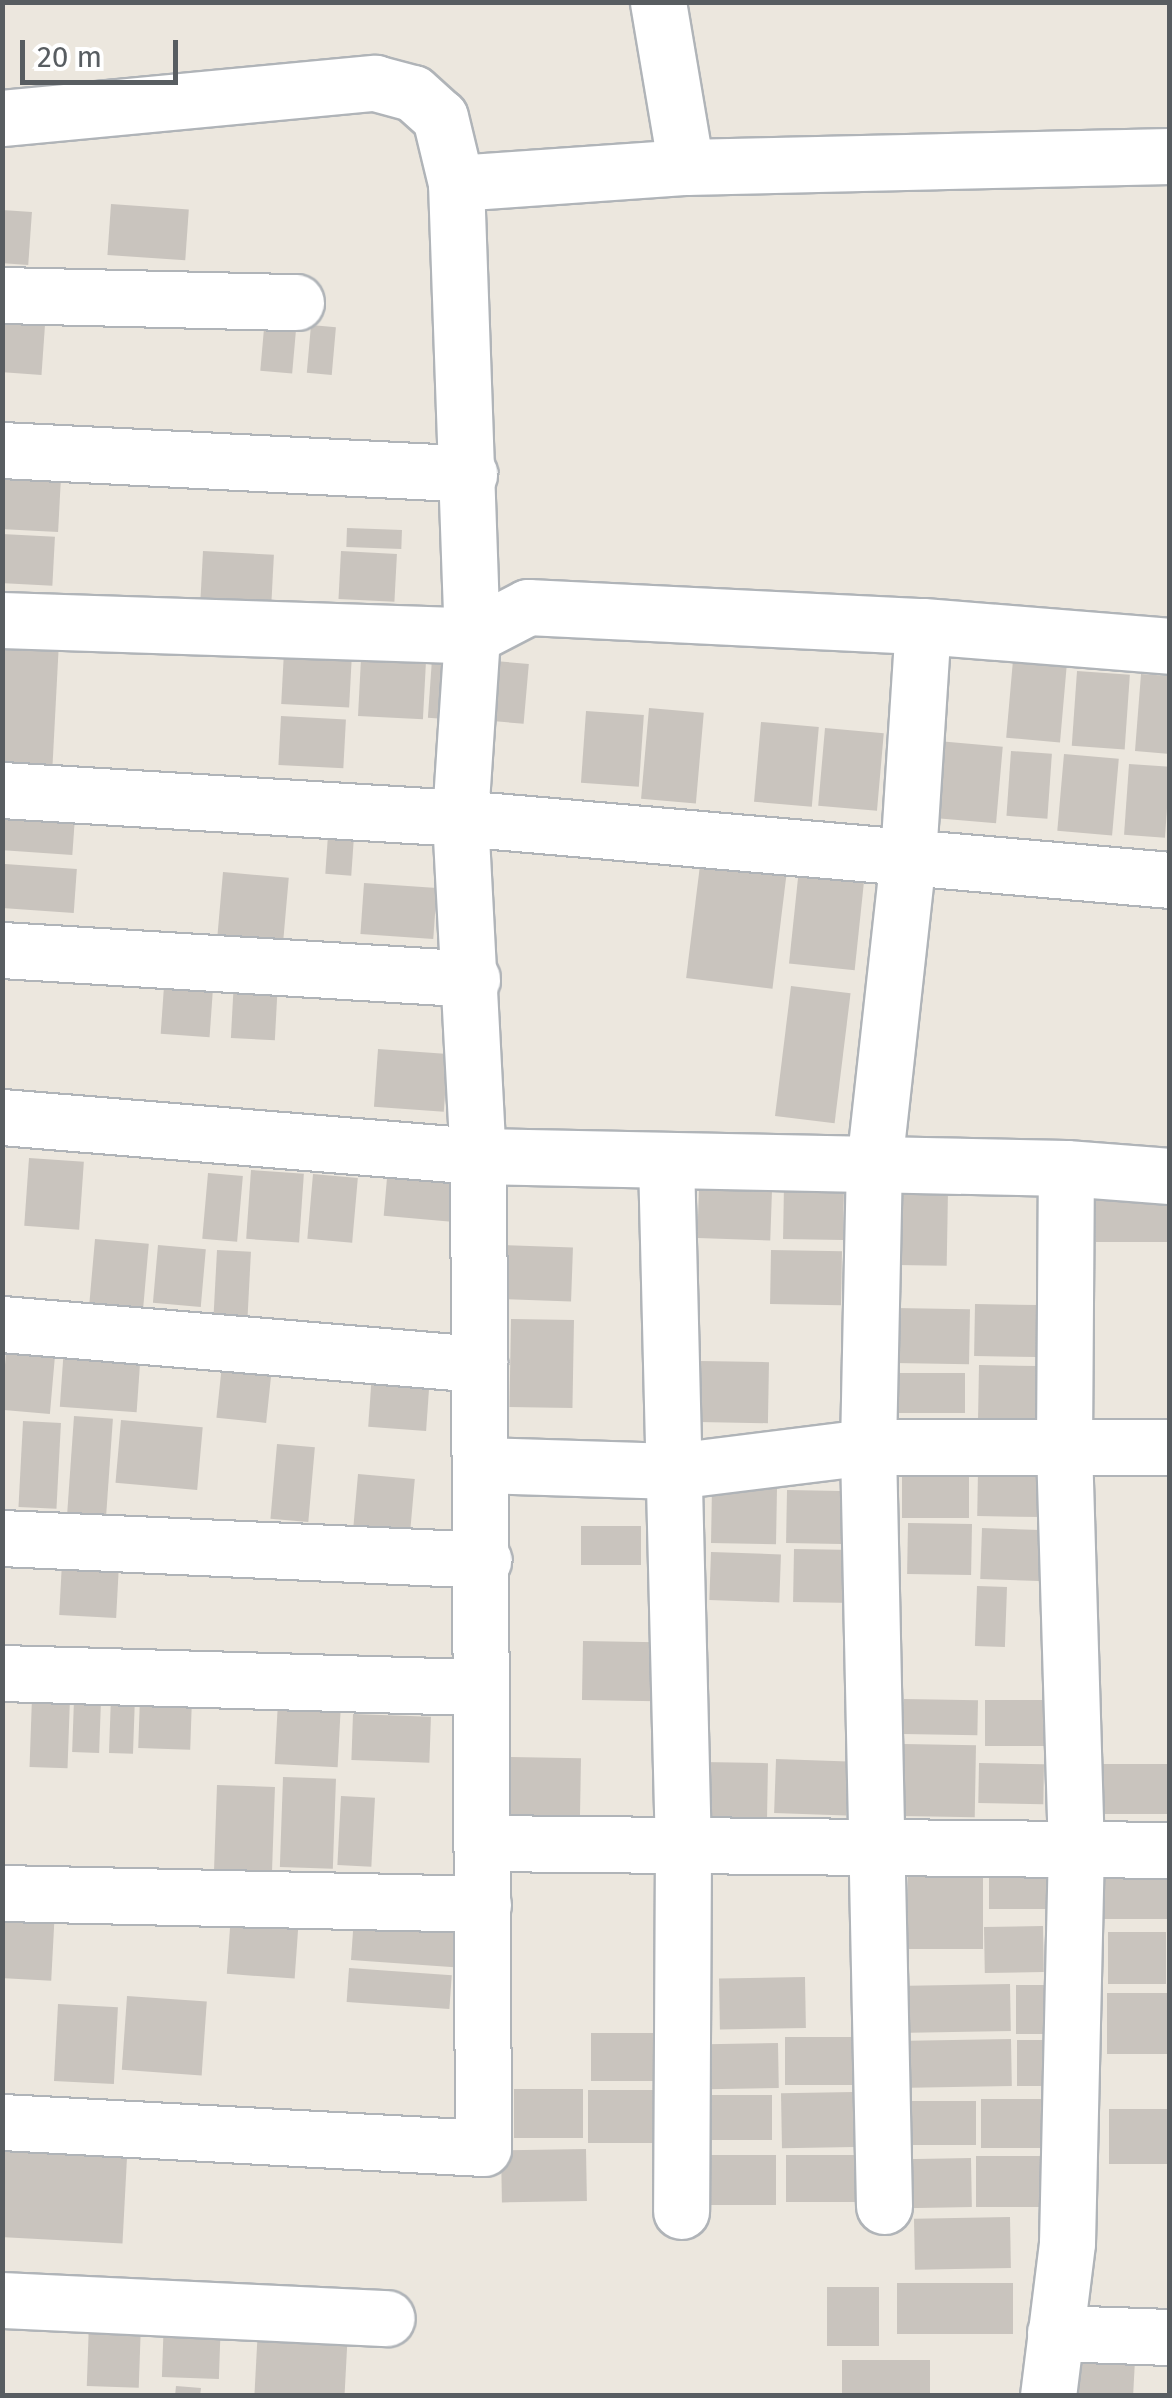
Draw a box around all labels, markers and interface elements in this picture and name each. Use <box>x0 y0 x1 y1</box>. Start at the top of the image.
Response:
scale bar <box>25 20 182 82</box>
text: 20 m <box>37 39 102 75</box>

